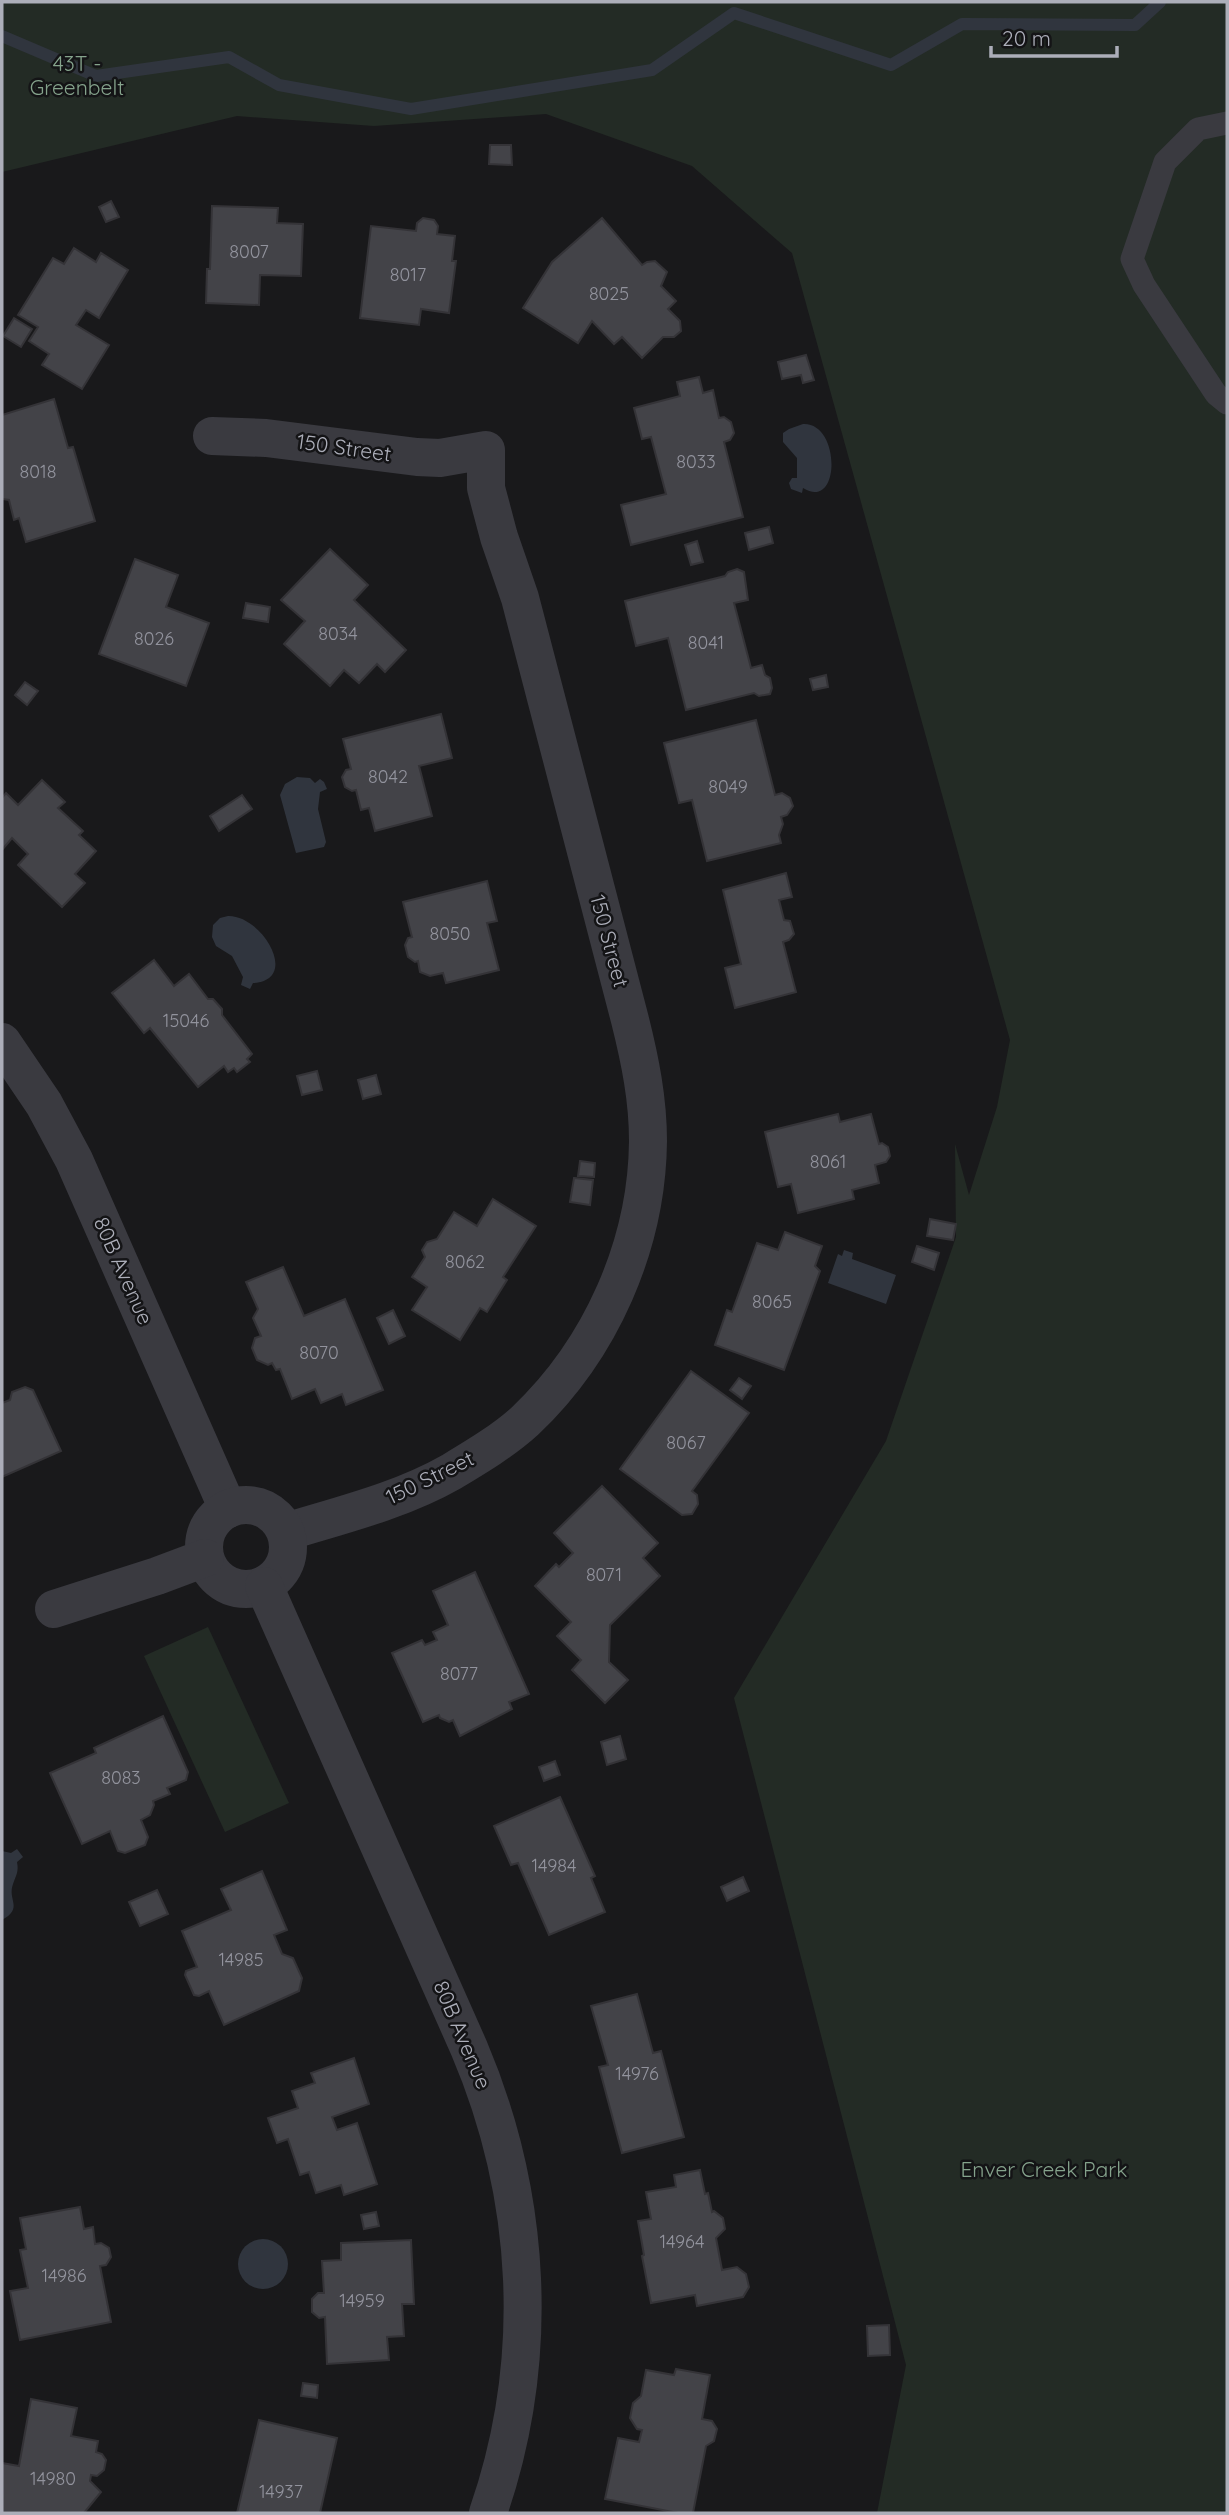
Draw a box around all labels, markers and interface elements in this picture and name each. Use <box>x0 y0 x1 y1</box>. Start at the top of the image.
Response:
scale bar <box>991 14 1117 58</box>
text: 20 m <box>1002 25 1051 51</box>
park label: 43T - Greenbelt <box>30 50 124 100</box>
house number: 8007 <box>229 240 269 263</box>
house number: 8017 <box>390 263 426 286</box>
house number: 8025 <box>589 282 629 305</box>
street label: 150 Street <box>295 428 393 466</box>
house number: 8033 <box>676 450 716 473</box>
house number: 8018 <box>20 460 56 483</box>
house number: 8034 <box>318 622 358 645</box>
house number: 8026 <box>134 627 174 650</box>
house number: 8041 <box>688 631 724 654</box>
house number: 8042 <box>368 765 408 788</box>
house number: 8049 <box>708 775 748 798</box>
street label: 150 Street <box>585 892 635 990</box>
house number: 8050 <box>430 922 470 945</box>
house number: 15046 <box>163 1009 209 1032</box>
house number: 8061 <box>810 1150 846 1173</box>
street label: 80B Avenue <box>89 1213 159 1328</box>
house number: 8062 <box>445 1250 485 1273</box>
house number: 8065 <box>752 1290 792 1313</box>
house number: 8070 <box>299 1341 339 1364</box>
house number: 8067 <box>666 1431 706 1454</box>
street label: 150 Street <box>381 1445 478 1510</box>
house number: 8071 <box>586 1563 622 1586</box>
house number: 8077 <box>440 1662 478 1685</box>
house number: 8083 <box>101 1766 141 1789</box>
house number: 14984 <box>532 1854 576 1877</box>
house number: 14985 <box>218 1948 264 1971</box>
street label: 80B Avenue <box>428 1977 497 2093</box>
house number: 14976 <box>615 2062 659 2085</box>
park label: Enver Creek Park <box>960 2156 1128 2182</box>
house number: 14964 <box>660 2230 705 2253</box>
house number: 14986 <box>42 2264 87 2287</box>
house number: 14959 <box>339 2289 385 2312</box>
house number: 14980 <box>30 2467 76 2490</box>
house number: 14937 <box>259 2480 303 2503</box>

